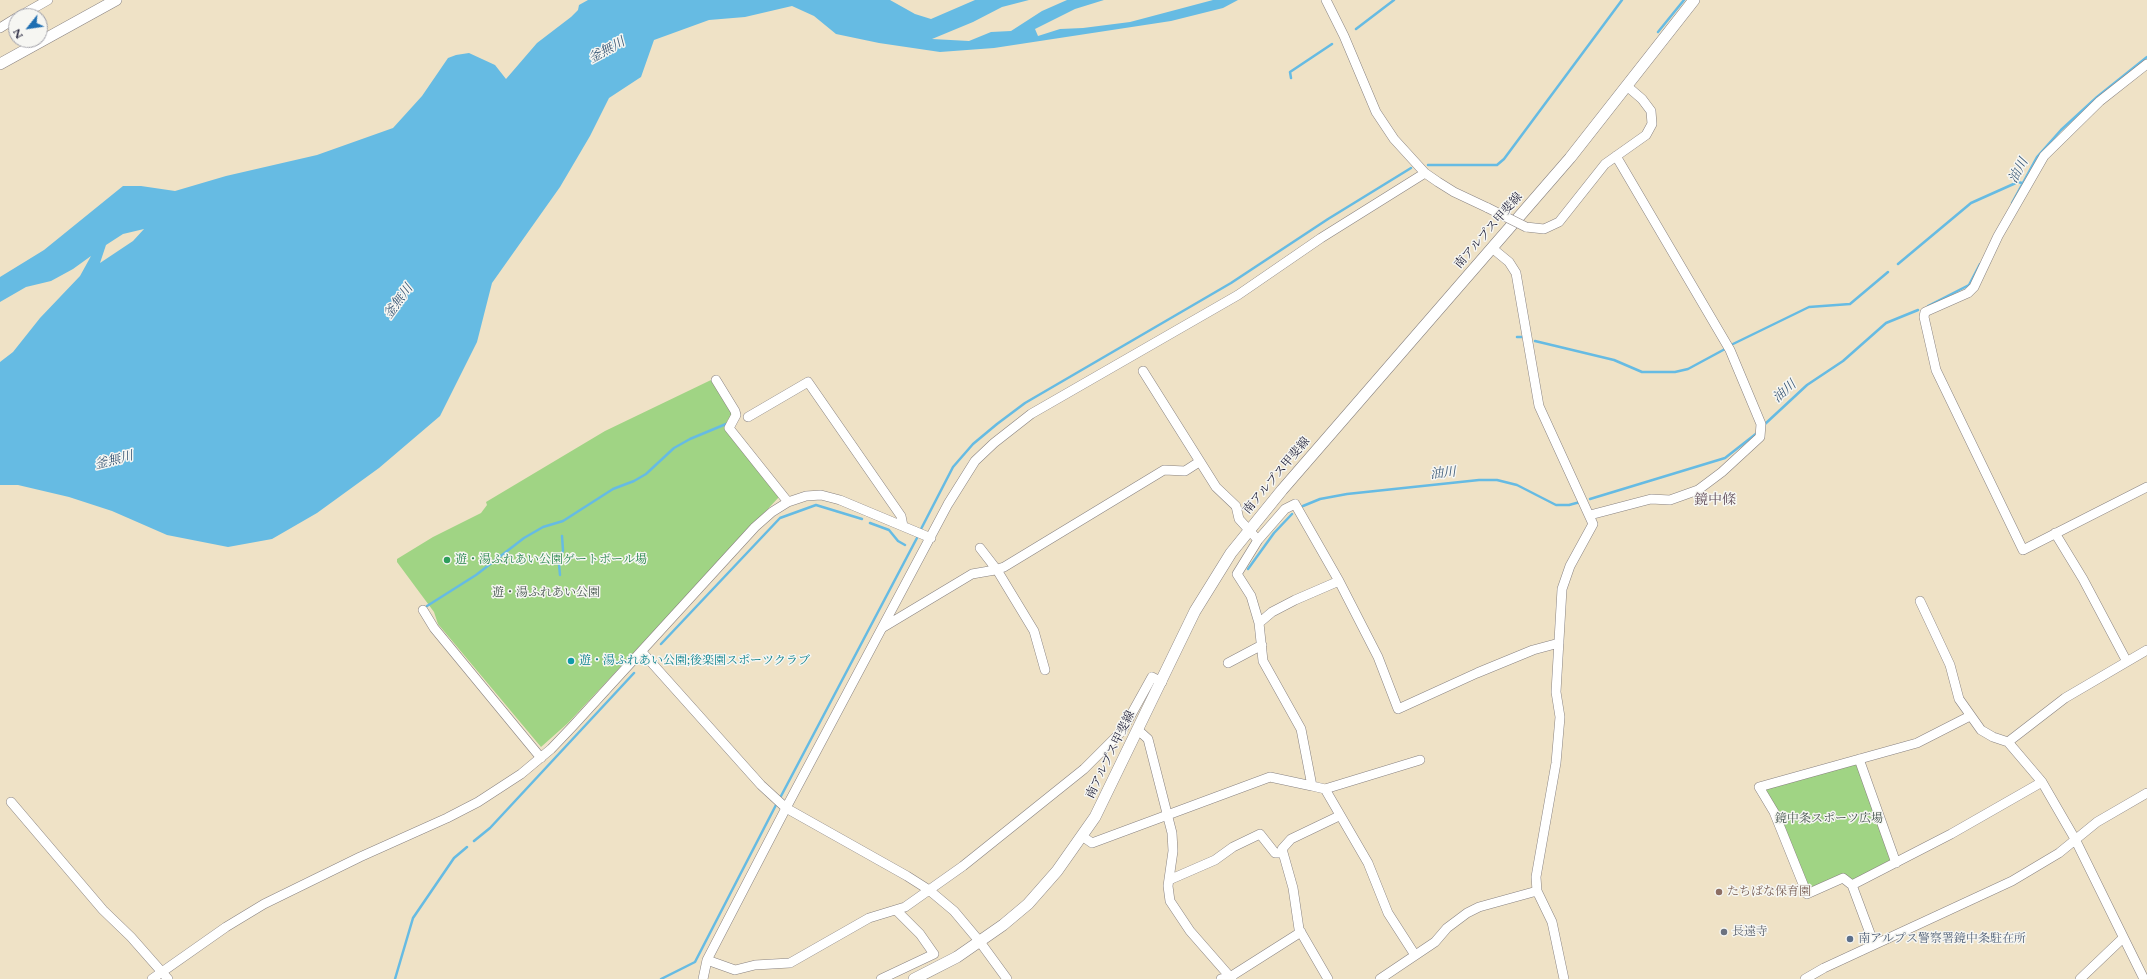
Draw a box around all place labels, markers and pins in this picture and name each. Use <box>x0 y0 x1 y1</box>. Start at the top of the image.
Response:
place label: 遊・湯ふれあい公園ゲートボール場 <box>455 553 647 567</box>
marker: 遊・湯ふれあい公園ゲートボール場 <box>442 555 452 565</box>
place label: 遊・湯ふれあい公園;後楽園スポーツクラブ <box>579 654 810 668</box>
marker: 遊・湯ふれあい公園;後楽園スポーツクラブ <box>566 656 576 666</box>
place label: たちばな保育園 <box>1727 885 1811 899</box>
marker: たちばな保育園 <box>1714 887 1724 897</box>
place label: 長遠寺 <box>1732 925 1768 939</box>
marker: 長遠寺 <box>1719 927 1729 937</box>
place label: 南アルプス警察署鏡中条駐在所 <box>1858 932 2026 946</box>
marker: 南アルプス警察署鏡中条駐在所 <box>1845 934 1855 944</box>

